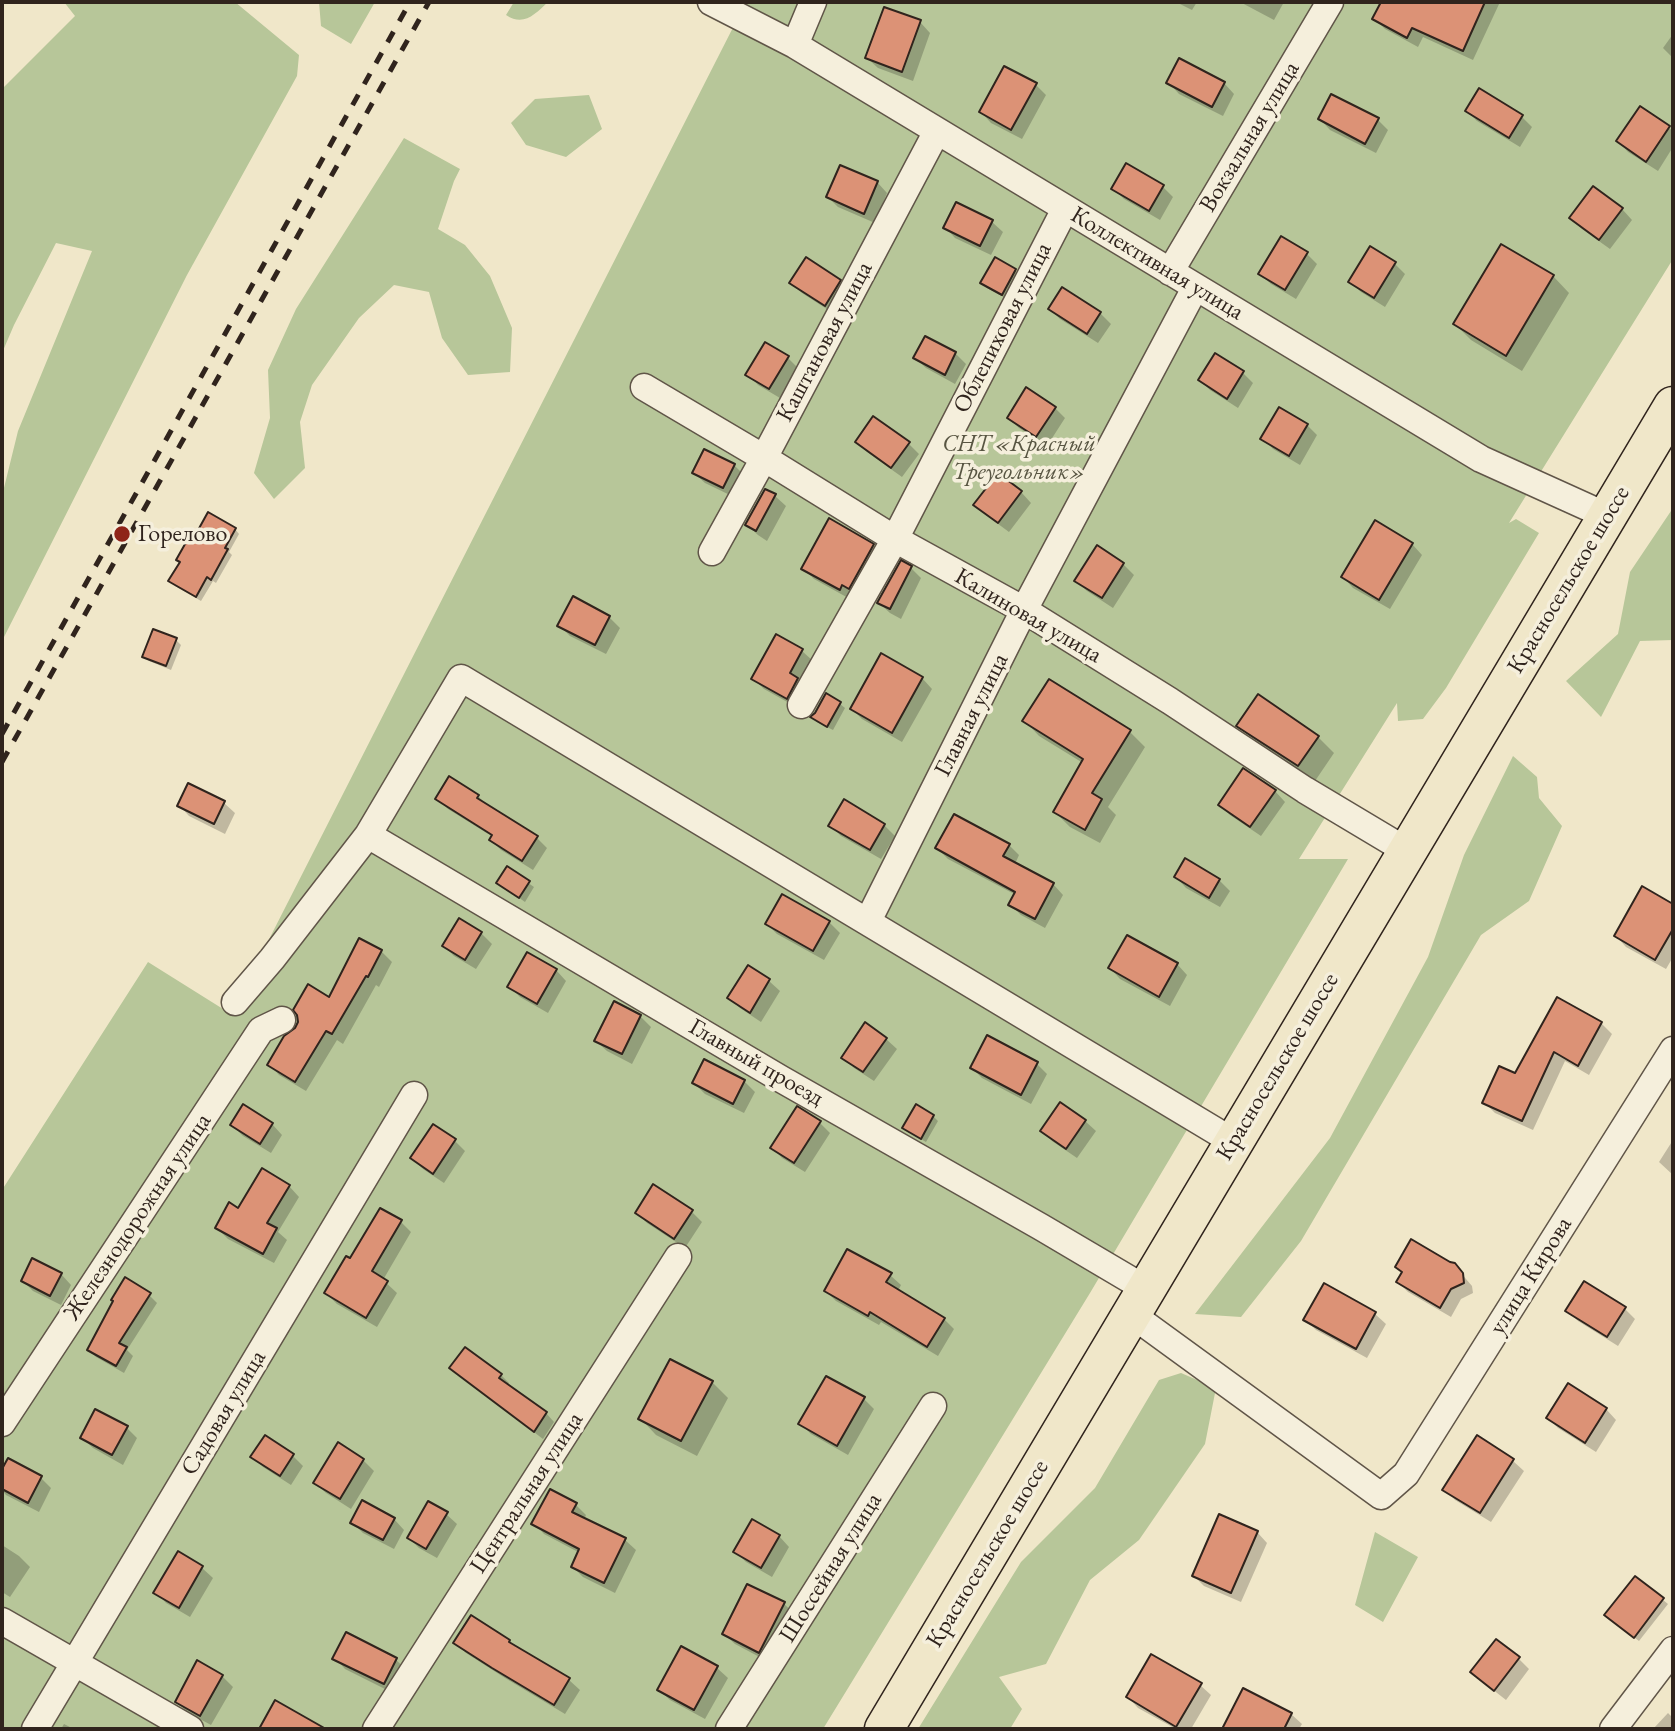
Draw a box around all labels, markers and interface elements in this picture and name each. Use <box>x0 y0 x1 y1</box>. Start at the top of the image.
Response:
street label: Вокзальная улица <box>1194 57 1306 217</box>
street label: Коллективная улица <box>1065 201 1249 327</box>
street label: Облепиховая улица <box>948 238 1058 418</box>
street label: Каштановая улица <box>771 257 879 427</box>
park label: СНТ «Красный Треугольник» <box>942 430 1096 486</box>
street label: Красносельское шоссе <box>1502 481 1636 679</box>
place label: Горелово <box>138 520 227 548</box>
marker: Горелово <box>112 524 132 544</box>
street label: Калиновая улица <box>949 562 1107 670</box>
street label: Главная улица <box>929 649 1015 781</box>
street label: Красносельское шоссе <box>1211 968 1345 1166</box>
street label: Главный проезд <box>684 1013 828 1113</box>
street label: Железнодорожная улица <box>58 1108 218 1326</box>
street label: улица Кирова <box>1483 1212 1579 1340</box>
street label: Садовая улица <box>175 1345 273 1481</box>
street label: Центральная улица <box>464 1407 590 1579</box>
street label: Красносельское шоссе <box>921 1455 1055 1653</box>
street label: Шоссейная улица <box>773 1488 889 1648</box>

